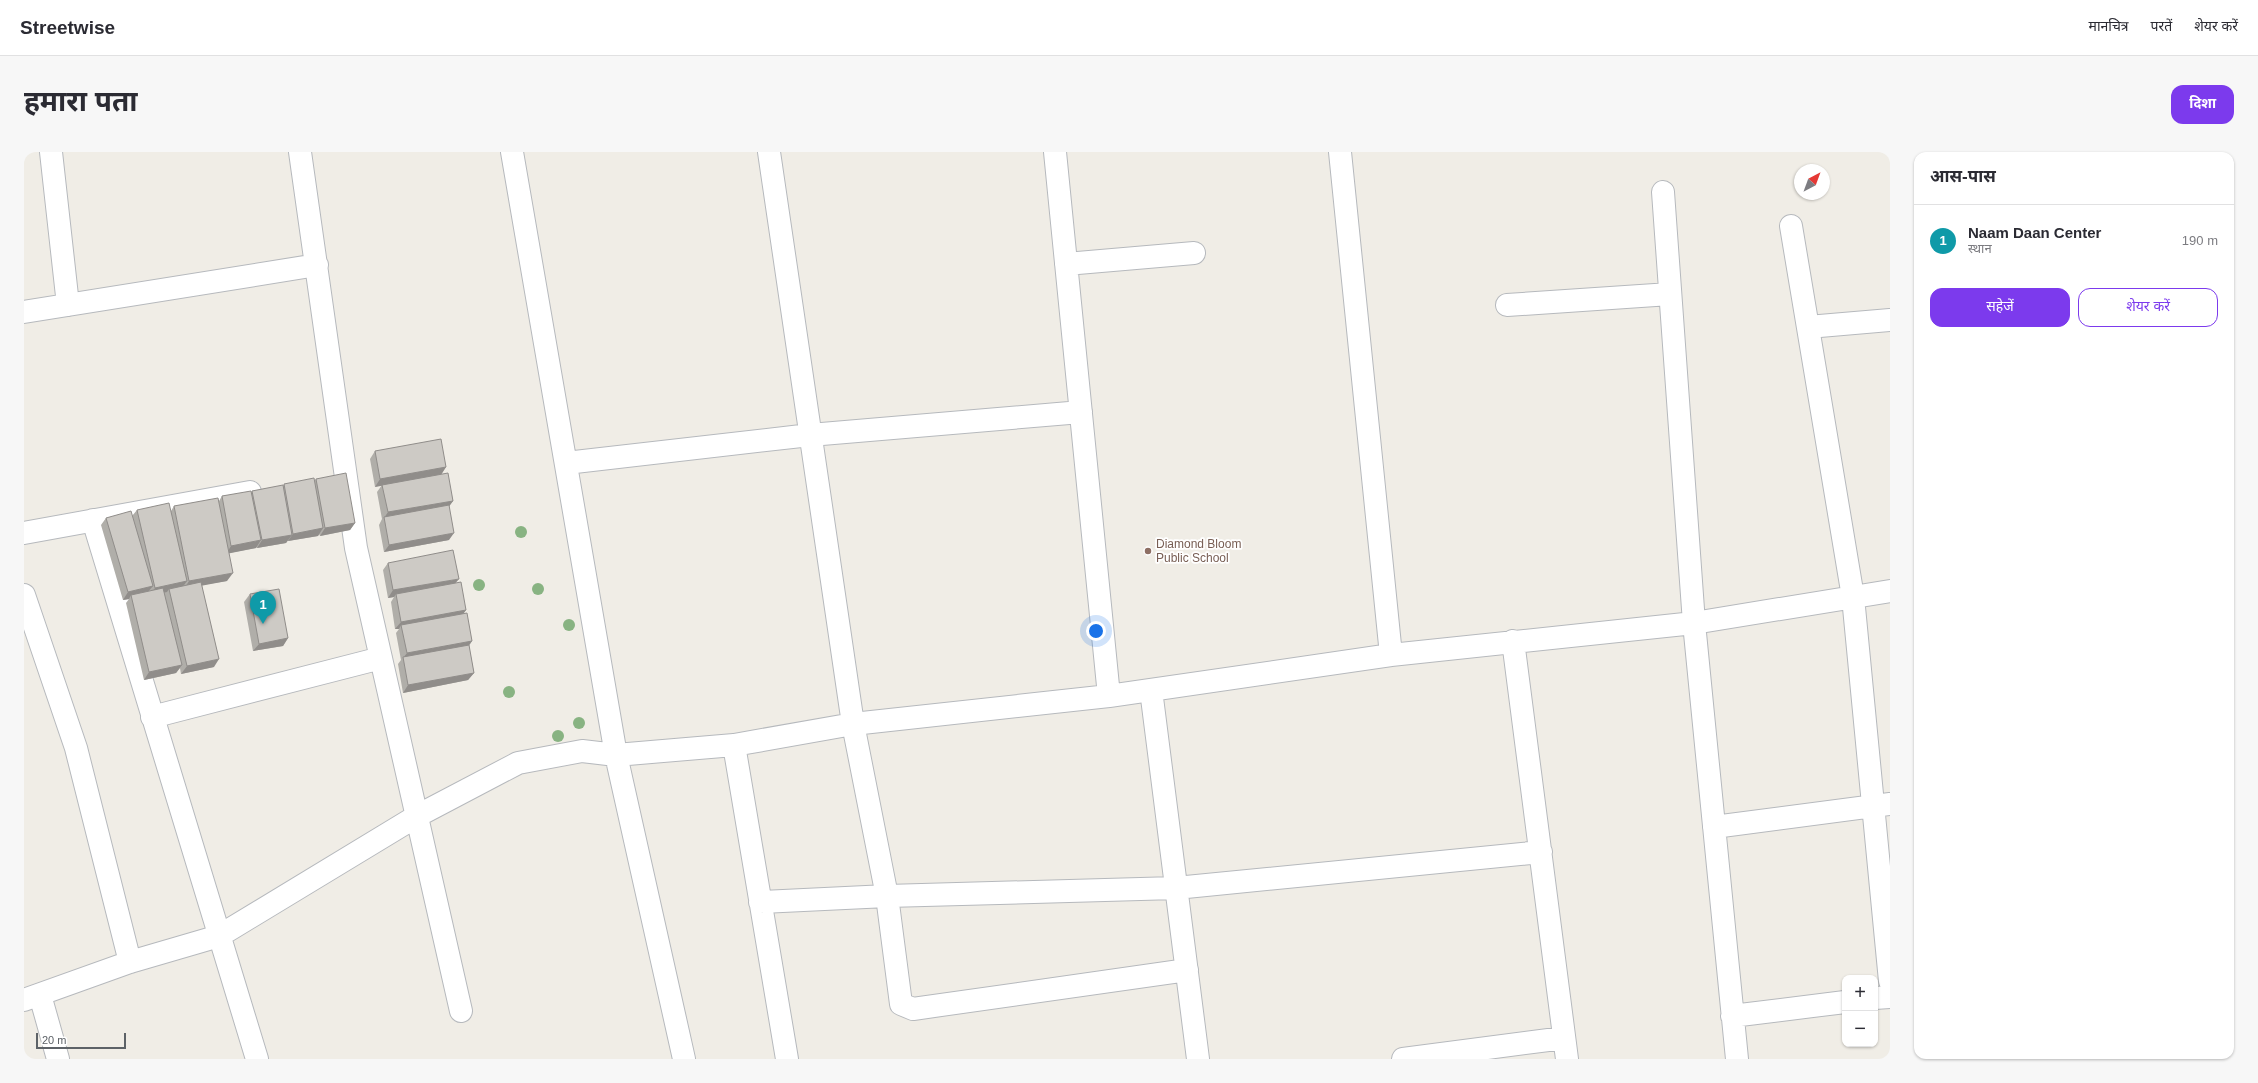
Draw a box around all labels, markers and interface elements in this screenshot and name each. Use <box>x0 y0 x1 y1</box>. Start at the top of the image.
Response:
text: Streetwise <box>20 17 115 38</box>
text: मानचित्र <box>2089 18 2129 34</box>
text: परतें <box>2151 18 2172 34</box>
text: शेयर करें <box>2194 18 2238 34</box>
button: दिशा <box>2171 85 2234 124</box>
text: हमारा पता <box>24 86 138 117</box>
north arrow <box>1794 164 1830 200</box>
text: आस-पास <box>1930 167 1996 186</box>
text: Naam Daan Center <box>1968 224 2101 241</box>
text: 1 <box>1939 233 1947 248</box>
text: 190 m <box>2182 233 2218 248</box>
text: स्थान <box>1968 241 1992 256</box>
button: सहेजें <box>1930 288 2070 327</box>
button: शेयर करें <box>2078 288 2218 327</box>
place label: Diamond Bloom Public School <box>1156 537 1241 565</box>
marker: Diamond Bloom Public School <box>1143 546 1153 556</box>
pin: 1 <box>250 591 276 624</box>
your location <box>1086 621 1106 641</box>
map controls <box>1842 975 1878 1047</box>
button: + <box>1842 975 1878 1011</box>
button: − <box>1842 1011 1878 1047</box>
scale bar <box>36 1031 126 1050</box>
text: 20 m <box>42 1034 66 1046</box>

